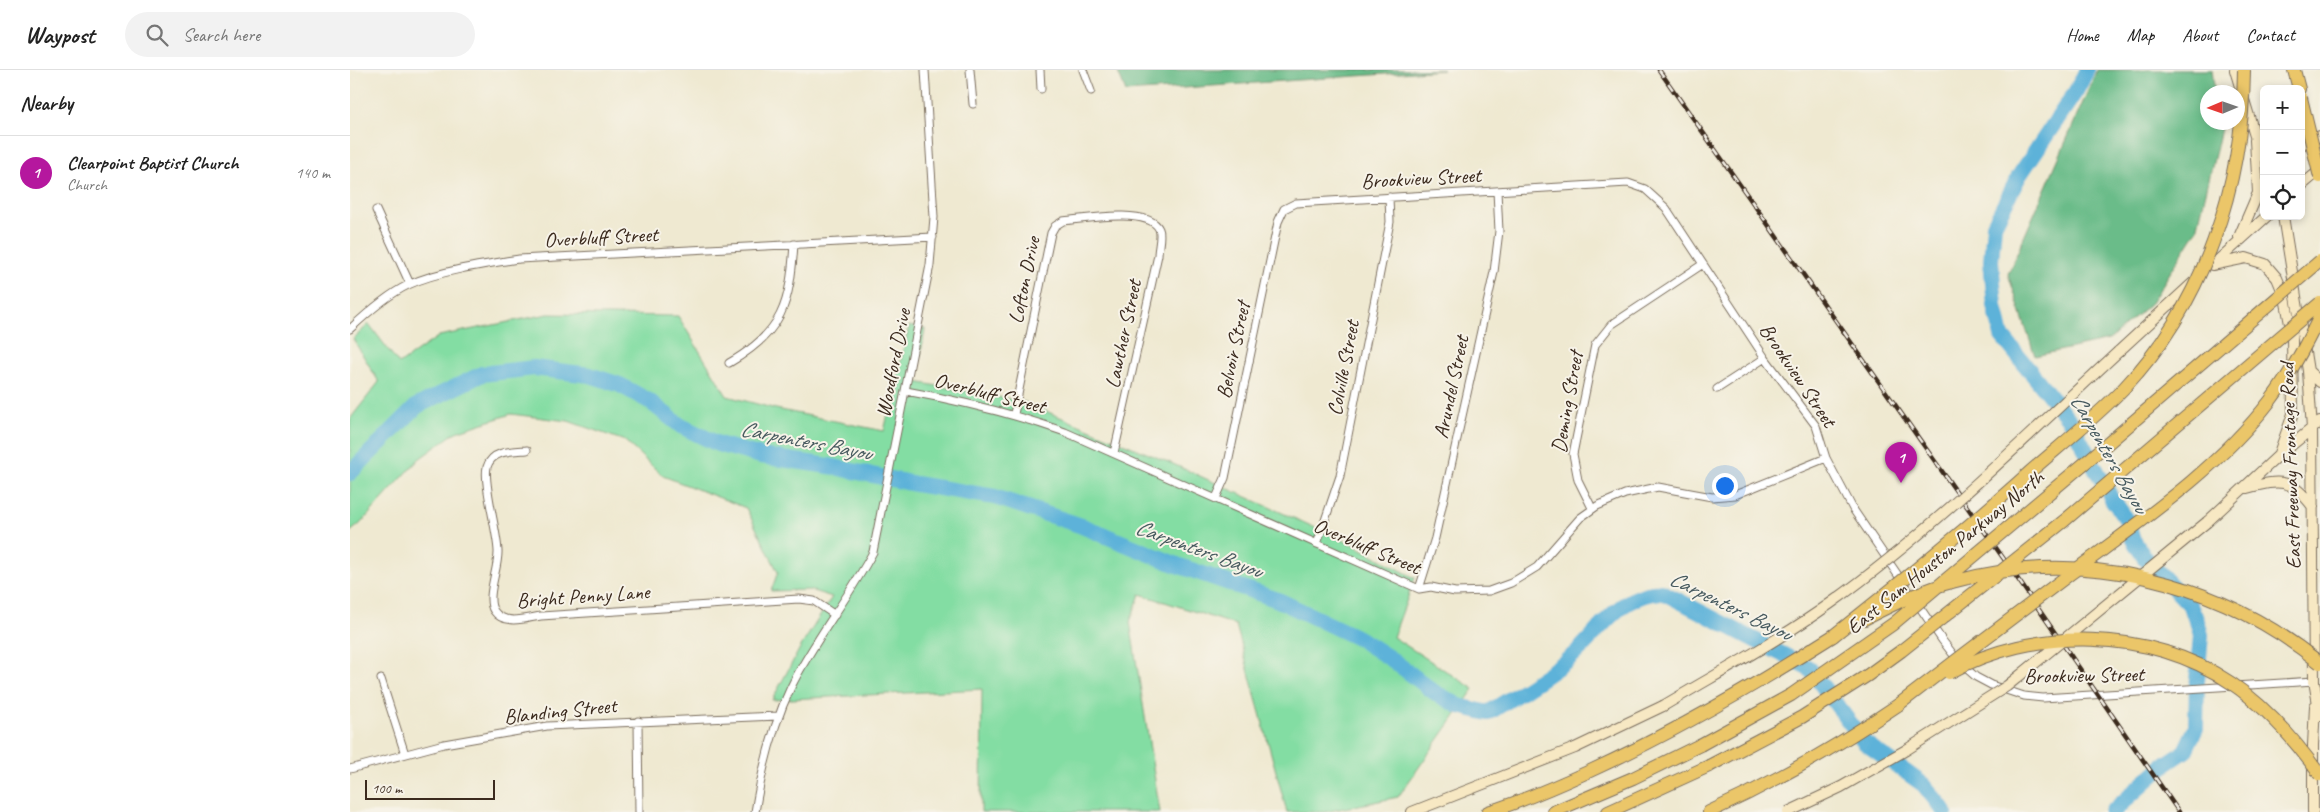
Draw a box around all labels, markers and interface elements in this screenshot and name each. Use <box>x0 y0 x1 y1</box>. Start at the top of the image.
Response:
search box <box>125 12 475 57</box>
text: Waypost <box>25 20 95 50</box>
icon: search <box>143 21 171 49</box>
text: Search here <box>183 23 260 47</box>
text: Home <box>2066 24 2099 46</box>
text: Map <box>2127 24 2154 46</box>
text: About <box>2182 24 2218 46</box>
text: Contact <box>2246 24 2295 46</box>
north arrow <box>2200 85 2245 130</box>
map controls <box>2260 85 2305 220</box>
button: + <box>2260 85 2305 130</box>
text: Nearby <box>20 90 73 116</box>
button: − <box>2260 130 2305 175</box>
text: Clearpoint Baptist Church <box>67 151 239 175</box>
street label: Brookview Street <box>1360 162 1484 194</box>
text: 1 <box>32 163 40 183</box>
text: 140 m <box>296 163 330 183</box>
text: Church <box>67 175 107 195</box>
button: locate <box>2260 175 2305 220</box>
street label: Overbluff Street <box>544 221 661 253</box>
street label: Lofton Drive <box>1002 232 1046 326</box>
street label: Lawther Street <box>1099 275 1148 391</box>
street label: Belvoir Street <box>1210 296 1257 401</box>
street label: Woodford Drive <box>870 305 916 419</box>
street label: Colville Street <box>1321 316 1365 418</box>
street label: Brookview Street <box>1754 318 1843 434</box>
street label: Arundel Street <box>1427 331 1475 441</box>
street label: Deming Street <box>1545 346 1589 455</box>
street label: East Freeway Frontage Road <box>2273 359 2307 570</box>
street label: Overbluff Street <box>932 367 1050 420</box>
water label: Carpenters Bayou <box>2064 389 2156 520</box>
water label: Carpenters Bayou <box>738 415 876 468</box>
pin: 1 <box>1885 442 1917 483</box>
street label: East Sam Houston Parkway North <box>1841 463 2050 640</box>
your location <box>1712 473 1738 499</box>
street label: Overbluff Street <box>1310 512 1426 581</box>
water label: Carpenters Bayou <box>1132 513 1268 586</box>
water label: Carpenters Bayou <box>1665 564 1799 649</box>
street label: Bright Penny Lane <box>516 578 652 614</box>
street label: Brookview Street <box>2024 661 2146 689</box>
street label: Blanding Street <box>503 692 619 730</box>
scale bar <box>365 777 495 800</box>
text: 100 m <box>372 780 402 797</box>

